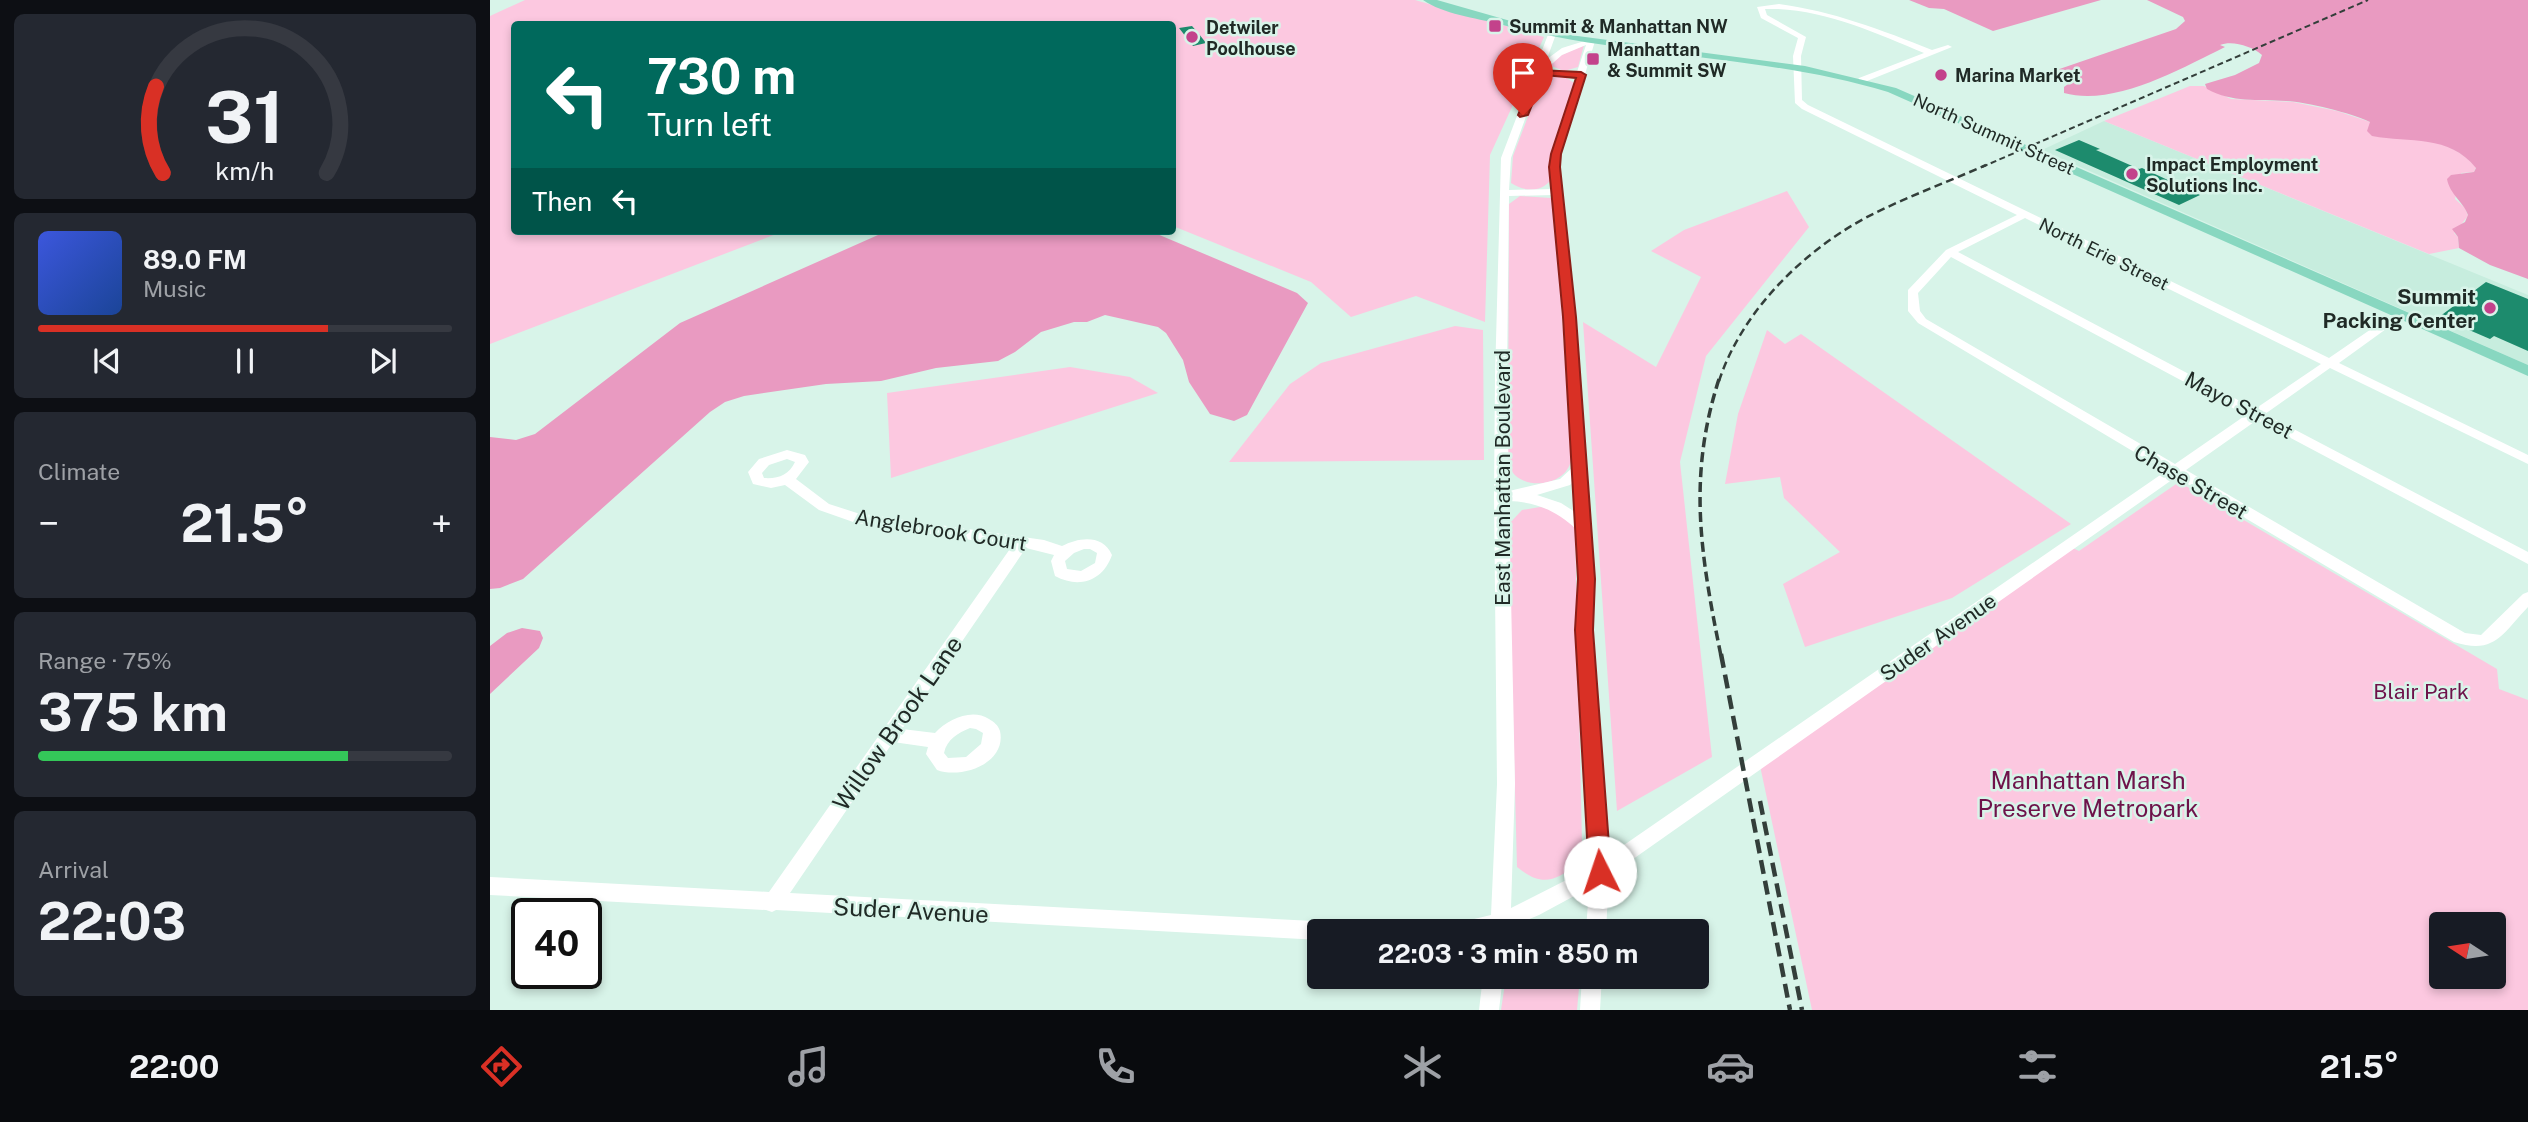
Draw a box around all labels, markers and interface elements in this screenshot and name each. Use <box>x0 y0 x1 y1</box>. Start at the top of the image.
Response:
place label: Summit & Manhattan NW <box>1509 16 1728 37</box>
place label: Detwiler Poolhouse <box>1206 17 1296 59</box>
marker: Summit & Manhattan NW <box>1487 18 1503 34</box>
marker: Detwiler Poolhouse <box>1184 29 1200 45</box>
place label: Manhattan & Summit SW <box>1607 39 1727 81</box>
pin <box>1493 43 1553 115</box>
text: 730 m <box>647 47 796 105</box>
icon: left <box>532 49 623 140</box>
marker: Manhattan & Summit SW <box>1585 51 1601 67</box>
icon: arrive <box>1504 54 1542 92</box>
place label: Marina Market <box>1955 65 2080 86</box>
marker: Marina Market <box>1933 67 1949 83</box>
text: 31 <box>205 74 285 159</box>
street label: North Summit Street <box>1910 89 2078 179</box>
text: Turn left <box>647 106 772 143</box>
place label: Impact Employment Solutions Inc. <box>2146 154 2318 196</box>
text: km/h <box>216 155 274 185</box>
marker: Impact Employment Solutions Inc. <box>2124 166 2140 182</box>
icon: left <box>606 182 644 220</box>
text: Then <box>532 186 592 217</box>
street label: North Erie Street <box>2036 214 2172 294</box>
text: 89.0 FM <box>143 244 247 275</box>
text: Music <box>143 275 207 302</box>
place label: Summit Packing Center <box>2323 284 2476 333</box>
marker: Summit Packing Center <box>2482 300 2498 316</box>
icon: previous <box>88 342 126 380</box>
icon: pause <box>226 342 264 380</box>
icon: next <box>364 342 402 380</box>
street label: East Manhattan Boulevard <box>1490 350 1515 606</box>
street label: Mayo Street <box>2181 366 2297 444</box>
street label: Chase Street <box>2130 439 2252 525</box>
text: Climate <box>38 458 120 485</box>
text: 21.5° <box>180 493 310 554</box>
text: − <box>38 501 59 546</box>
text: + <box>431 501 452 546</box>
street label: Anglebrook Court <box>853 504 1029 556</box>
street label: Suder Avenue <box>1875 588 2001 686</box>
street label: Willow Brook Lane <box>826 630 968 816</box>
text: Range · 75% <box>38 647 172 674</box>
park label: Blair Park <box>2373 679 2469 704</box>
text: 375 km <box>38 682 228 743</box>
park label: Manhattan Marsh Preserve Metropark <box>1977 766 2199 822</box>
position arrow <box>1563 835 1637 909</box>
text: Arrival <box>38 856 109 883</box>
text: 22:03 <box>38 891 186 952</box>
street label: Suder Avenue <box>833 892 989 928</box>
speed limit sign: 40 <box>511 898 602 989</box>
north arrow <box>2429 912 2506 989</box>
map controls <box>2429 912 2506 989</box>
text: 22:03 · 3 min · 850 m <box>1378 938 1638 969</box>
icon: directions <box>477 1042 526 1091</box>
icon: music <box>784 1042 833 1091</box>
icon: phone <box>1091 1042 1140 1091</box>
icon: climate <box>1398 1042 1447 1091</box>
icon: car <box>1706 1042 1755 1091</box>
icon: filters <box>2013 1042 2062 1091</box>
text: 22:00 <box>129 1048 219 1085</box>
text: 21.5° <box>2320 1048 2399 1085</box>

